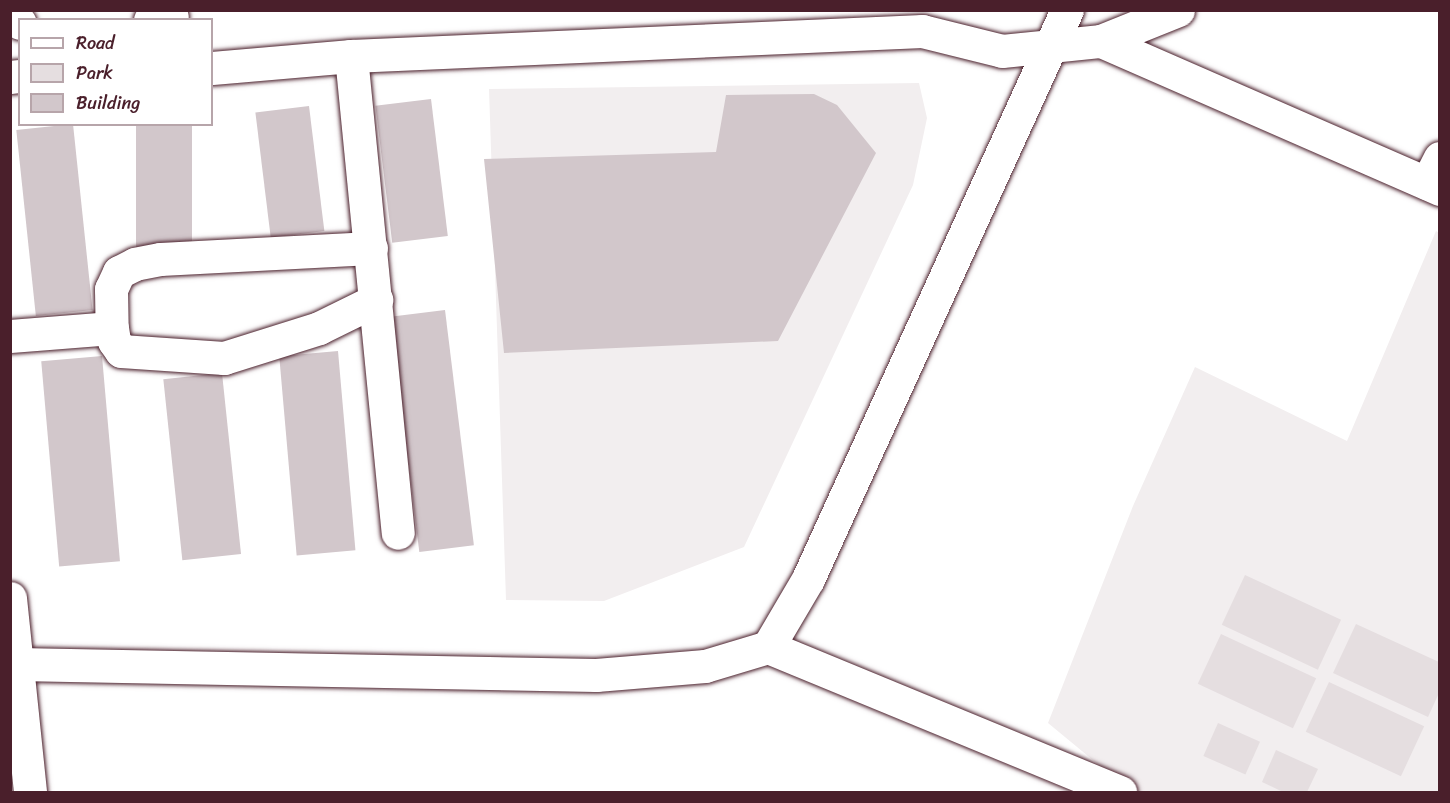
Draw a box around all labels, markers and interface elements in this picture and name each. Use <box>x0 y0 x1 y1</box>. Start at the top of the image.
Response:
legend <box>18 18 213 126</box>
text: Road <box>76 27 115 59</box>
text: Park <box>76 57 113 89</box>
text: Building <box>76 87 140 119</box>

